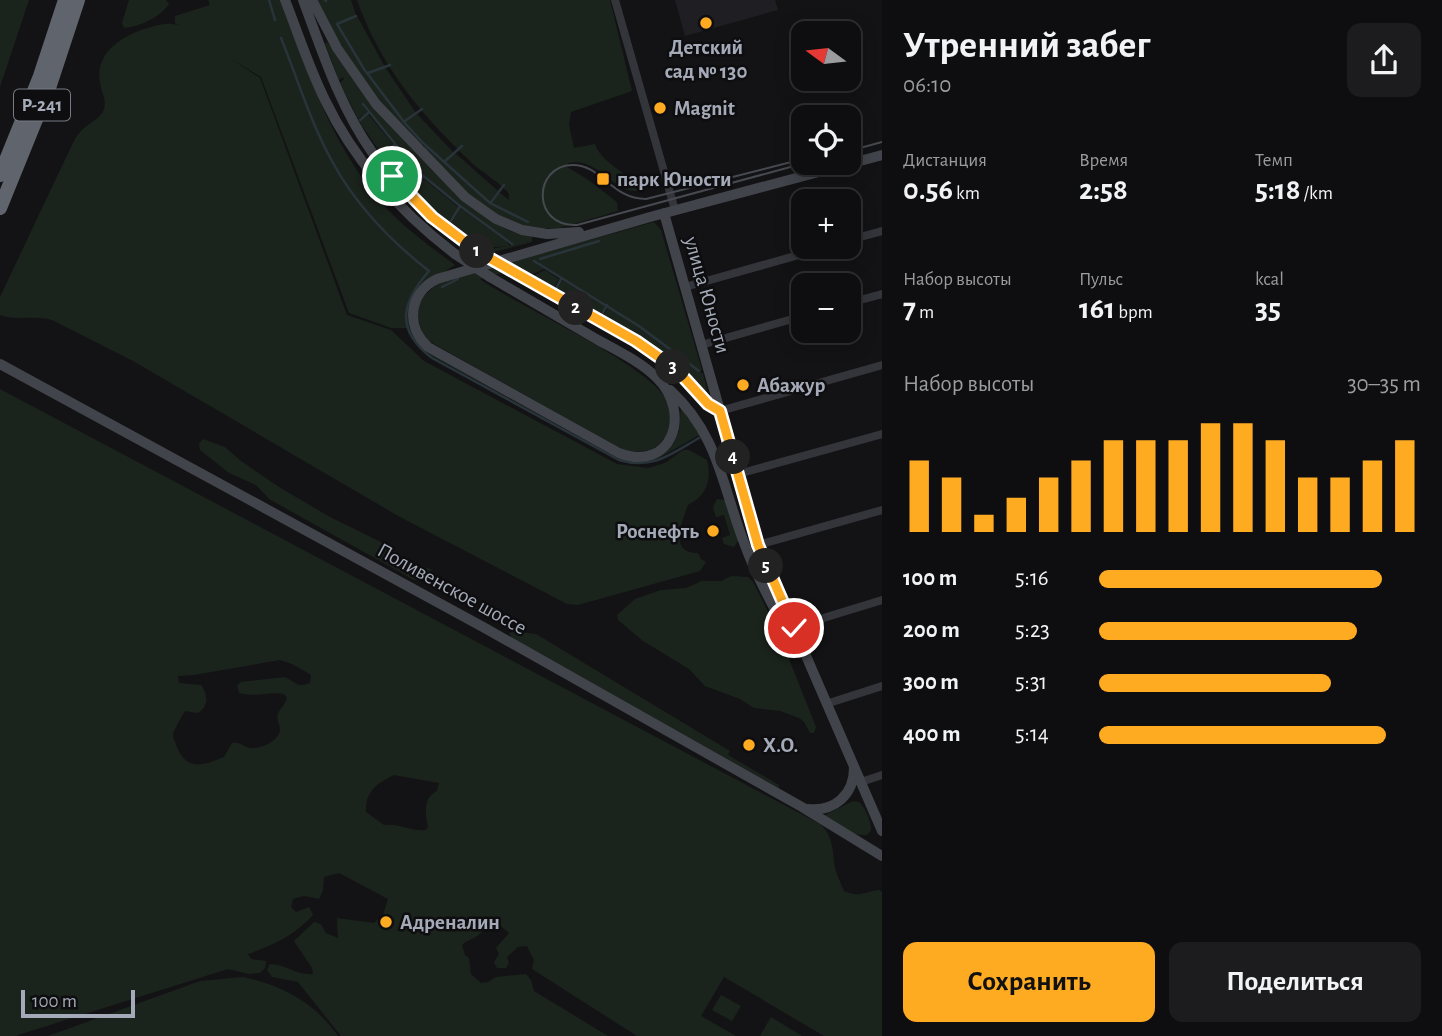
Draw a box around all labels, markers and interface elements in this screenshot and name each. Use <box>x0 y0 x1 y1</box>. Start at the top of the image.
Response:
marker: Детский сад № 130 <box>698 15 714 31</box>
north arrow <box>791 21 861 91</box>
map controls <box>791 21 861 343</box>
button: share <box>1347 23 1421 97</box>
text: Утренний забег <box>903 27 1150 65</box>
place label: Детский сад № 130 <box>665 37 747 82</box>
text: 06:10 <box>903 74 951 97</box>
road number: Р-241 <box>14 90 70 120</box>
place label: Magnit <box>674 98 735 119</box>
marker: Magnit <box>652 100 668 116</box>
button: locate <box>791 105 861 175</box>
pin <box>362 146 422 206</box>
text: Дистанция <box>903 151 987 170</box>
text: Время <box>1079 151 1128 170</box>
text: Темп <box>1255 151 1293 170</box>
icon: arrive <box>373 157 411 195</box>
place label: парк Юности <box>617 169 732 190</box>
marker: парк Юности <box>595 171 611 187</box>
text: 0.56 <box>903 175 953 205</box>
text: 2:58 <box>1079 175 1128 205</box>
text: 5:18 <box>1255 175 1300 205</box>
text: km <box>953 184 980 203</box>
text: /km <box>1300 184 1333 203</box>
button: + <box>791 189 861 259</box>
pin: 1 <box>460 233 494 268</box>
street label: улица Юности <box>680 233 734 356</box>
text: 1 <box>473 241 480 260</box>
text: Набор высоты <box>903 270 1012 289</box>
text: Пульс <box>1079 270 1123 289</box>
text: kcal <box>1255 270 1284 289</box>
button: − <box>791 273 861 343</box>
pin: 2 <box>558 290 594 326</box>
text: 7 <box>903 294 916 324</box>
text: 161 <box>1079 294 1115 324</box>
text: 35 <box>1255 294 1281 324</box>
text: 2 <box>571 298 580 317</box>
text: m <box>916 303 934 322</box>
text: bpm <box>1115 303 1153 322</box>
pin: 3 <box>656 350 690 384</box>
text: 3 <box>668 357 677 376</box>
text: Набор высоты <box>903 373 1035 396</box>
text: 30–35 m <box>1347 373 1421 396</box>
place label: Абажур <box>757 375 825 396</box>
marker: Абажур <box>735 377 751 393</box>
pin: 4 <box>716 440 750 475</box>
text: 4 <box>728 447 737 466</box>
place label: Роснефть <box>616 521 699 542</box>
marker: Роснефть <box>705 523 721 539</box>
street label: Поливенское шоссе <box>374 539 530 639</box>
pin: 5 <box>748 548 784 584</box>
text: 5 <box>761 556 770 575</box>
text: 100 m <box>903 567 957 590</box>
text: 5:16 <box>1015 567 1049 590</box>
pin <box>764 598 824 658</box>
icon: check <box>775 609 813 647</box>
text: 200 m <box>903 619 960 642</box>
text: 5:23 <box>1015 619 1050 642</box>
text: 300 m <box>903 671 959 694</box>
text: 5:31 <box>1015 671 1047 694</box>
text: 400 m <box>903 723 961 746</box>
text: 5:14 <box>1015 723 1049 746</box>
place label: Х.О. <box>763 735 798 756</box>
marker: Х.О. <box>741 737 757 753</box>
place label: Адреналин <box>400 912 500 933</box>
marker: Адреналин <box>378 914 394 930</box>
button: Сохранить <box>903 942 1155 1022</box>
button: Поделиться <box>1169 942 1421 1022</box>
scale bar <box>21 987 135 1019</box>
text: 100 m <box>32 992 77 1011</box>

